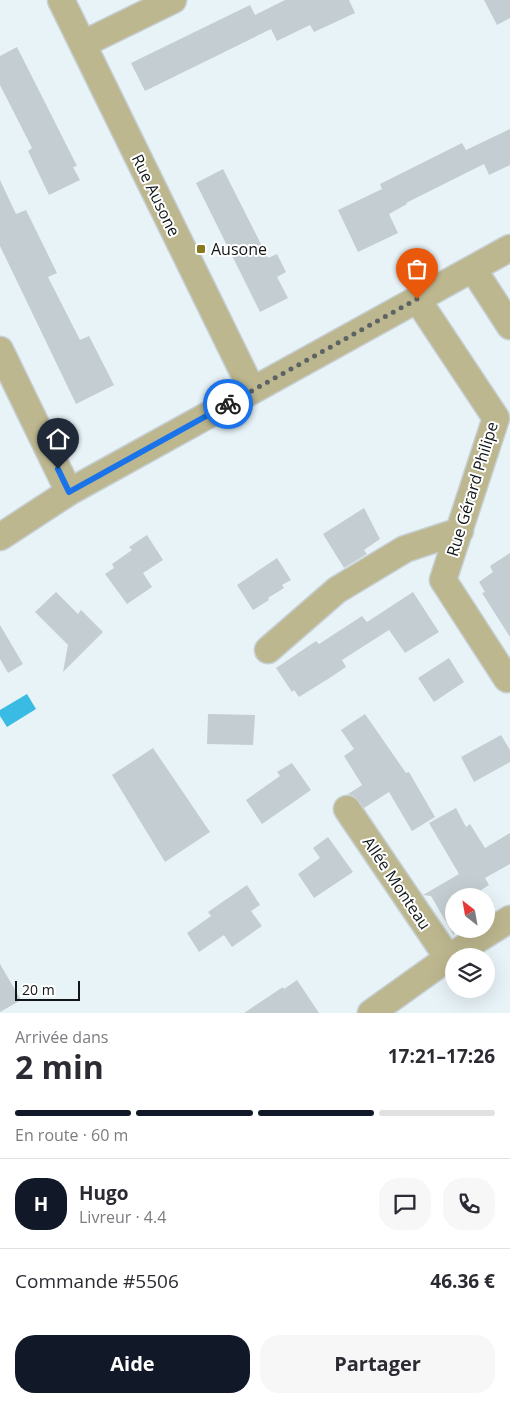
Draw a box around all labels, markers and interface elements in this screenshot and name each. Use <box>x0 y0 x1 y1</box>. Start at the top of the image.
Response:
street label: Rue Ausone <box>127 150 185 240</box>
place label: Ausone <box>211 238 267 260</box>
marker: Ausone <box>195 243 207 255</box>
pin <box>396 248 438 299</box>
icon: bag <box>403 255 431 283</box>
courier <box>203 379 253 429</box>
icon: bike <box>214 390 242 418</box>
pin <box>37 418 79 469</box>
street label: Rue Gérard Philipe <box>441 419 503 559</box>
icon: home <box>44 425 72 453</box>
street label: Allée Monteau <box>358 832 436 934</box>
north arrow <box>445 888 495 938</box>
map controls <box>445 888 495 998</box>
button: layers <box>445 948 495 998</box>
scale bar <box>15 978 80 1001</box>
text: 20 m <box>22 980 55 999</box>
text: Arrivée dans <box>15 1026 108 1048</box>
text: 17:21–17:26 <box>388 1043 495 1069</box>
text: 2 min <box>15 1045 104 1088</box>
text: En route · 60 m <box>15 1124 128 1146</box>
button: chat <box>379 1178 431 1230</box>
button: phone <box>443 1178 495 1230</box>
text: Hugo <box>79 1180 129 1206</box>
text: H <box>34 1191 48 1217</box>
text: Livreur · 4.4 <box>79 1206 166 1228</box>
text: Commande #5506 <box>15 1268 179 1294</box>
text: 46.36 € <box>430 1268 495 1294</box>
button: Aide <box>15 1335 250 1393</box>
button: Partager <box>260 1335 495 1393</box>

